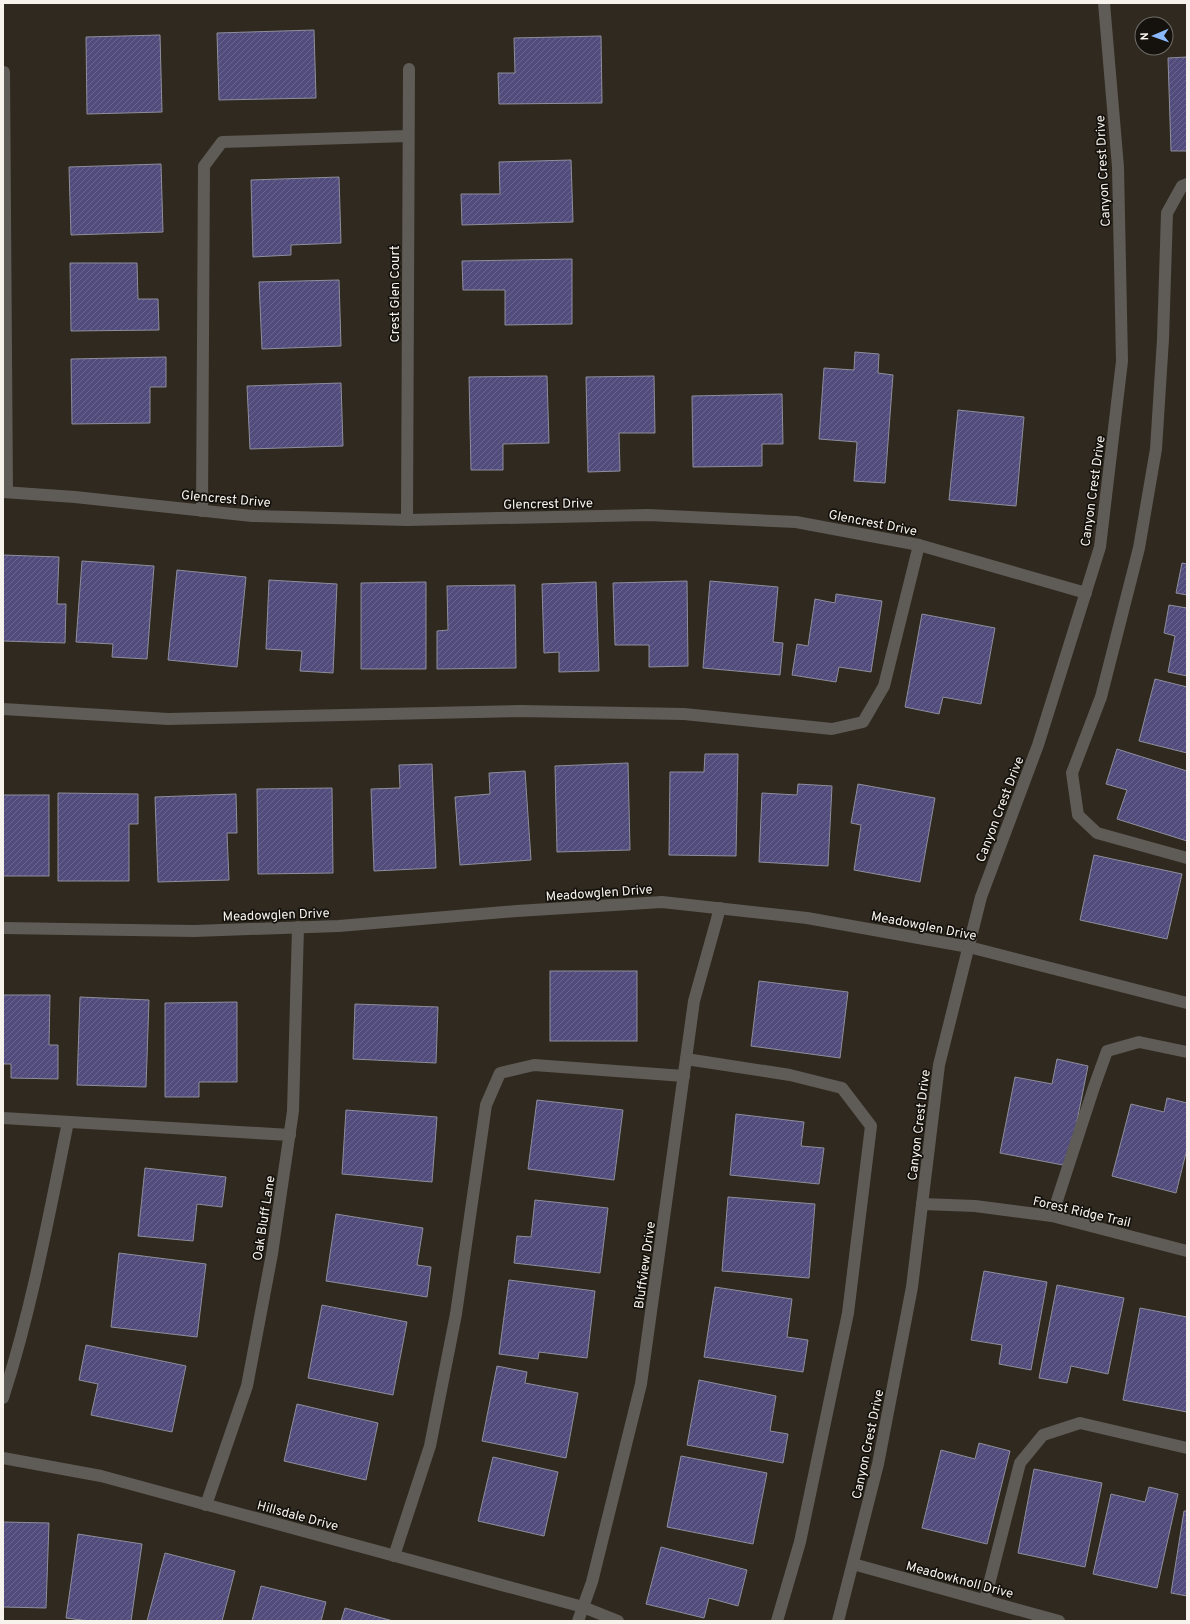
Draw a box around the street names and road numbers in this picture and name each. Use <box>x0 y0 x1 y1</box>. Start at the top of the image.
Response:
street label: Canyon Crest Drive <box>1093 115 1115 227</box>
street label: Crest Glen Court <box>388 245 404 343</box>
street label: Canyon Crest Drive <box>1078 435 1110 548</box>
street label: Glencrest Drive <box>180 488 271 512</box>
street label: Glencrest Drive <box>503 496 593 514</box>
street label: Glencrest Drive <box>827 508 918 540</box>
street label: Canyon Crest Drive <box>973 755 1028 865</box>
street label: Meadowglen Drive <box>545 882 653 906</box>
street label: Meadowglen Drive <box>222 906 330 926</box>
street label: Meadowglen Drive <box>870 909 978 945</box>
street label: Canyon Crest Drive <box>905 1069 935 1182</box>
street label: Oak Bluff Lane <box>250 1175 280 1262</box>
street label: Forest Ridge Trail <box>1031 1194 1132 1232</box>
street label: Bluffview Drive <box>632 1221 660 1310</box>
street label: Canyon Crest Drive <box>850 1388 888 1501</box>
street label: Hillsdale Drive <box>255 1498 340 1535</box>
street label: Meadowknoll Drive <box>904 1559 1015 1603</box>

